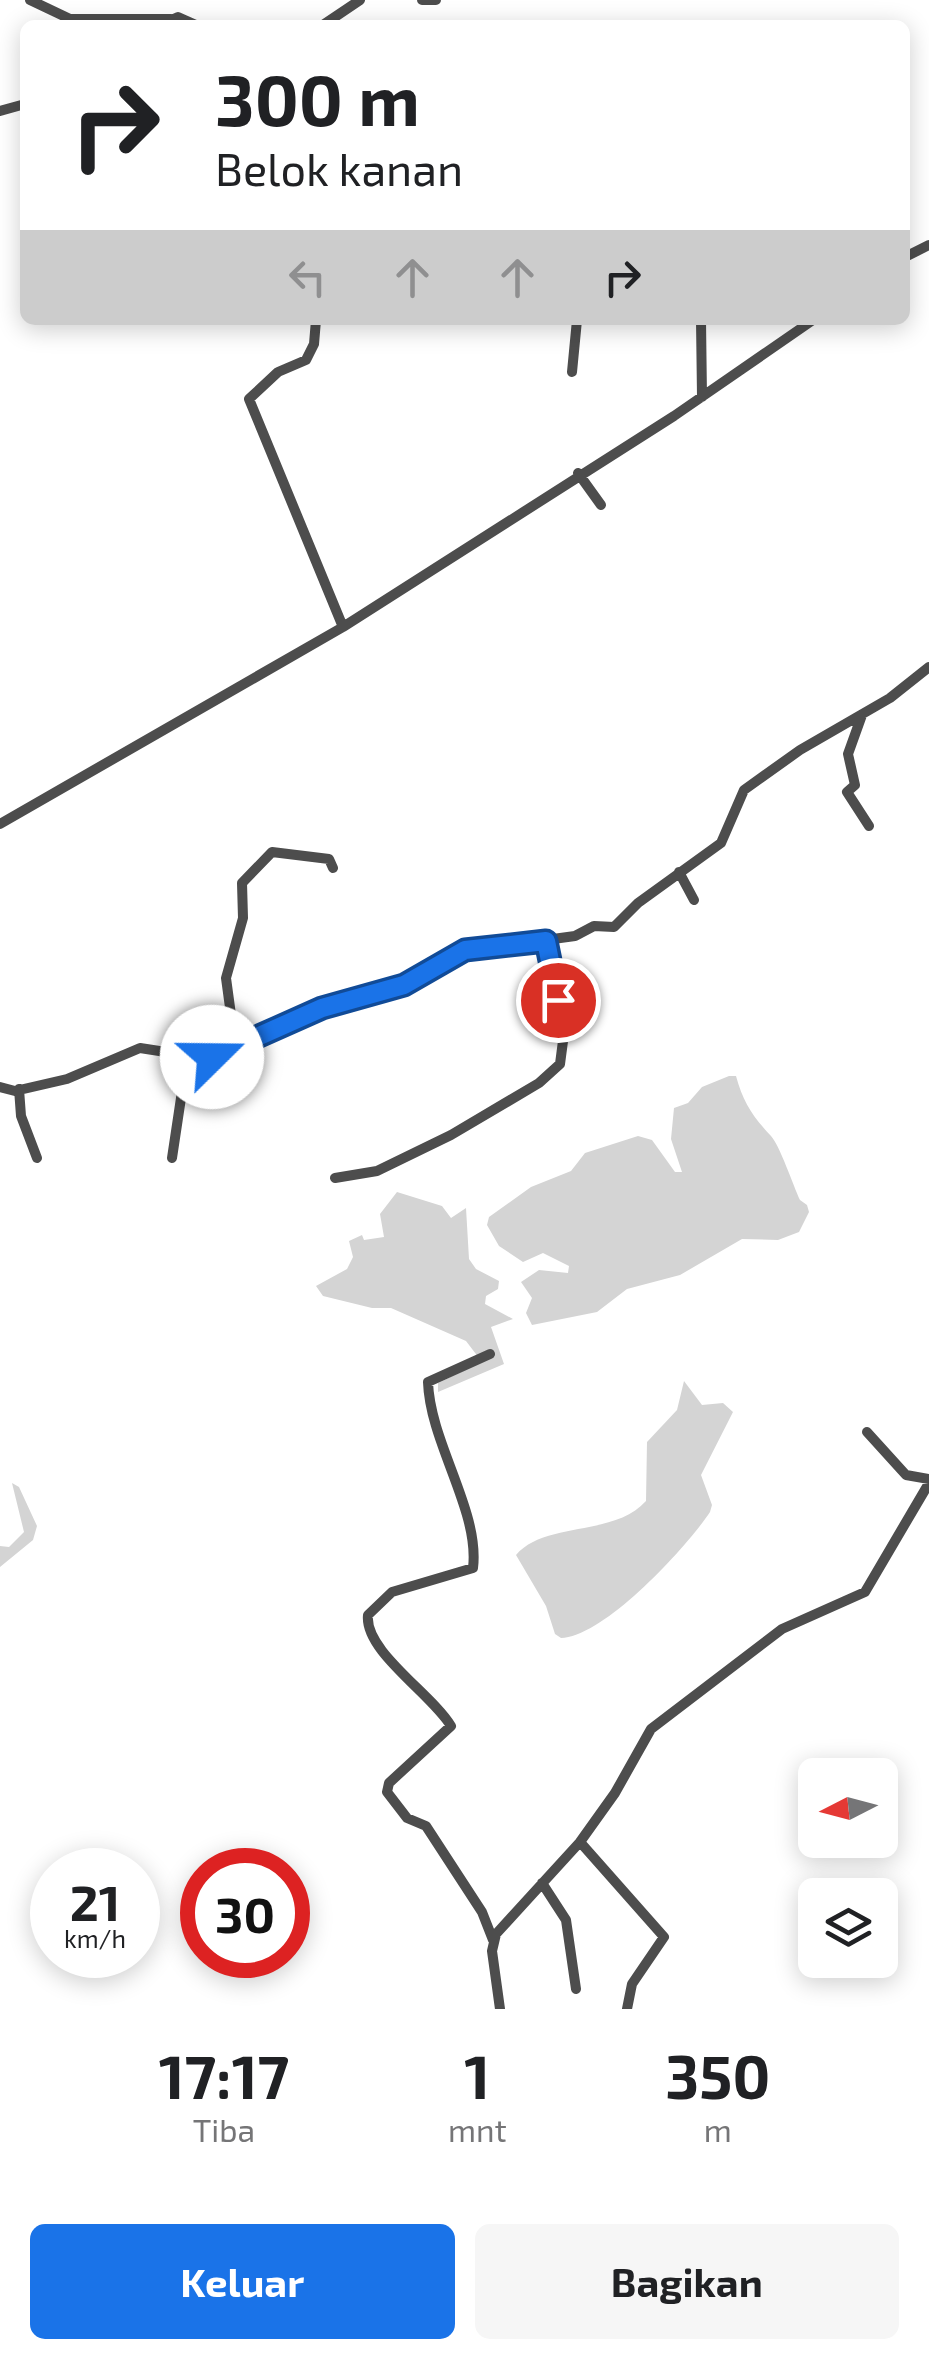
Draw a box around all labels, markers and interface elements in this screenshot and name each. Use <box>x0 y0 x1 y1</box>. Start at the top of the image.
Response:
text: 300 m <box>215 56 420 140</box>
icon: right <box>50 60 180 190</box>
text: Belok kanan <box>215 141 463 195</box>
icon: left <box>280 250 335 305</box>
icon: ahead <box>385 250 440 305</box>
icon: ahead <box>490 250 545 305</box>
icon: right <box>595 250 650 305</box>
pin <box>516 958 601 1043</box>
icon: arrive <box>531 973 586 1028</box>
position arrow <box>160 1005 264 1109</box>
north arrow <box>798 1758 898 1858</box>
map controls <box>798 1758 898 1978</box>
speed limit sign: 30 <box>180 1848 310 1978</box>
text: 21 <box>70 1871 120 1931</box>
button: layers <box>798 1878 898 1978</box>
text: km/h <box>64 1923 126 1953</box>
text: 17:17 <box>159 2039 289 2111</box>
text: 1 <box>464 2039 490 2111</box>
text: 350 <box>665 2039 770 2111</box>
text: Tiba <box>193 2110 255 2148</box>
text: mnt <box>448 2110 507 2148</box>
text: m <box>704 2110 732 2148</box>
button: Keluar <box>30 2224 455 2339</box>
button: Bagikan <box>475 2224 899 2339</box>

